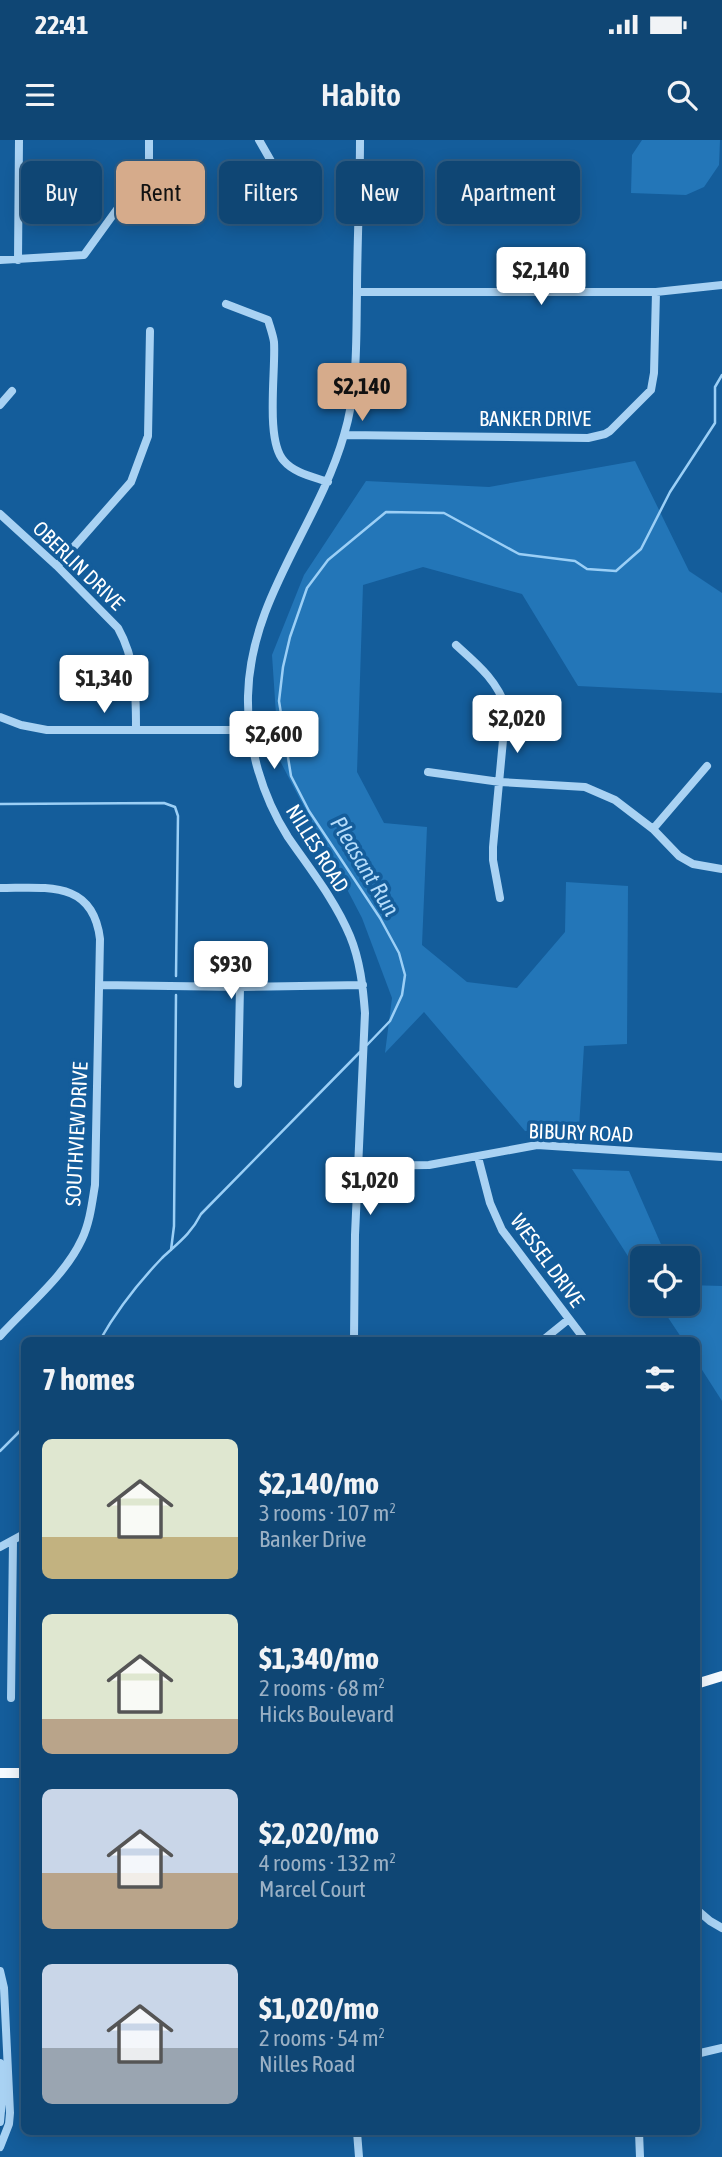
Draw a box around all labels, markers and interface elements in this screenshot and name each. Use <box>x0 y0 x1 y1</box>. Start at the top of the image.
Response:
text: 22:41 <box>35 10 89 40</box>
icon: menu <box>21 76 59 114</box>
text: Habito <box>321 76 401 113</box>
icon: search <box>663 76 701 114</box>
chip: Buy <box>21 161 102 224</box>
chip: Rent <box>116 161 205 224</box>
chip: Filters <box>219 161 322 224</box>
chip: New <box>336 161 423 224</box>
chip: Apartment <box>437 161 580 224</box>
pin: $2,140 <box>484 248 598 307</box>
text: $2,140 <box>513 257 570 283</box>
pin: $2,140 <box>305 364 419 423</box>
text: $2,140 <box>334 373 391 399</box>
street label: BANKER DRIVE <box>479 406 591 430</box>
street label: OBERLIN DRIVE <box>28 516 130 614</box>
pin: $1,340 <box>47 656 161 715</box>
text: $1,340 <box>76 665 133 691</box>
pin: $2,020 <box>460 696 574 755</box>
text: $2,020 <box>489 705 546 731</box>
pin: $2,600 <box>217 712 331 771</box>
text: $2,600 <box>246 721 303 747</box>
street label: NILLES ROAD <box>282 800 354 896</box>
water label: Pleasant Run <box>325 812 405 920</box>
pin: $930 <box>190 942 272 1001</box>
text: $930 <box>210 951 252 977</box>
street label: SOUTHVIEW DRIVE <box>60 1061 92 1207</box>
street label: BIBURY ROAD <box>528 1118 634 1146</box>
pin: $1,020 <box>313 1158 427 1217</box>
text: $1,020 <box>342 1167 399 1193</box>
street label: WESSEL DRIVE <box>506 1209 590 1311</box>
map controls <box>630 1246 700 1316</box>
button: locate <box>630 1246 700 1316</box>
icon: filters <box>641 1360 679 1398</box>
text: 7 homes <box>42 1362 135 1396</box>
text: $2,140/mo <box>259 1466 379 1500</box>
icon: home <box>98 1467 182 1551</box>
text: 3 rooms · 107 m² <box>259 1500 396 1526</box>
text: Banker Drive <box>259 1526 366 1552</box>
text: $1,340/mo <box>259 1641 379 1675</box>
icon: home <box>98 1642 182 1726</box>
text: 2 rooms · 68 m² <box>259 1675 385 1701</box>
text: Hicks Boulevard <box>259 1701 394 1727</box>
text: $2,020/mo <box>259 1816 379 1850</box>
icon: home <box>98 1817 182 1901</box>
text: 4 rooms · 132 m² <box>259 1850 396 1876</box>
text: Marcel Court <box>259 1876 366 1902</box>
text: $1,020/mo <box>259 1991 379 2025</box>
icon: home <box>98 1992 182 2076</box>
text: 2 rooms · 54 m² <box>259 2025 385 2051</box>
text: Nilles Road <box>259 2051 355 2077</box>

